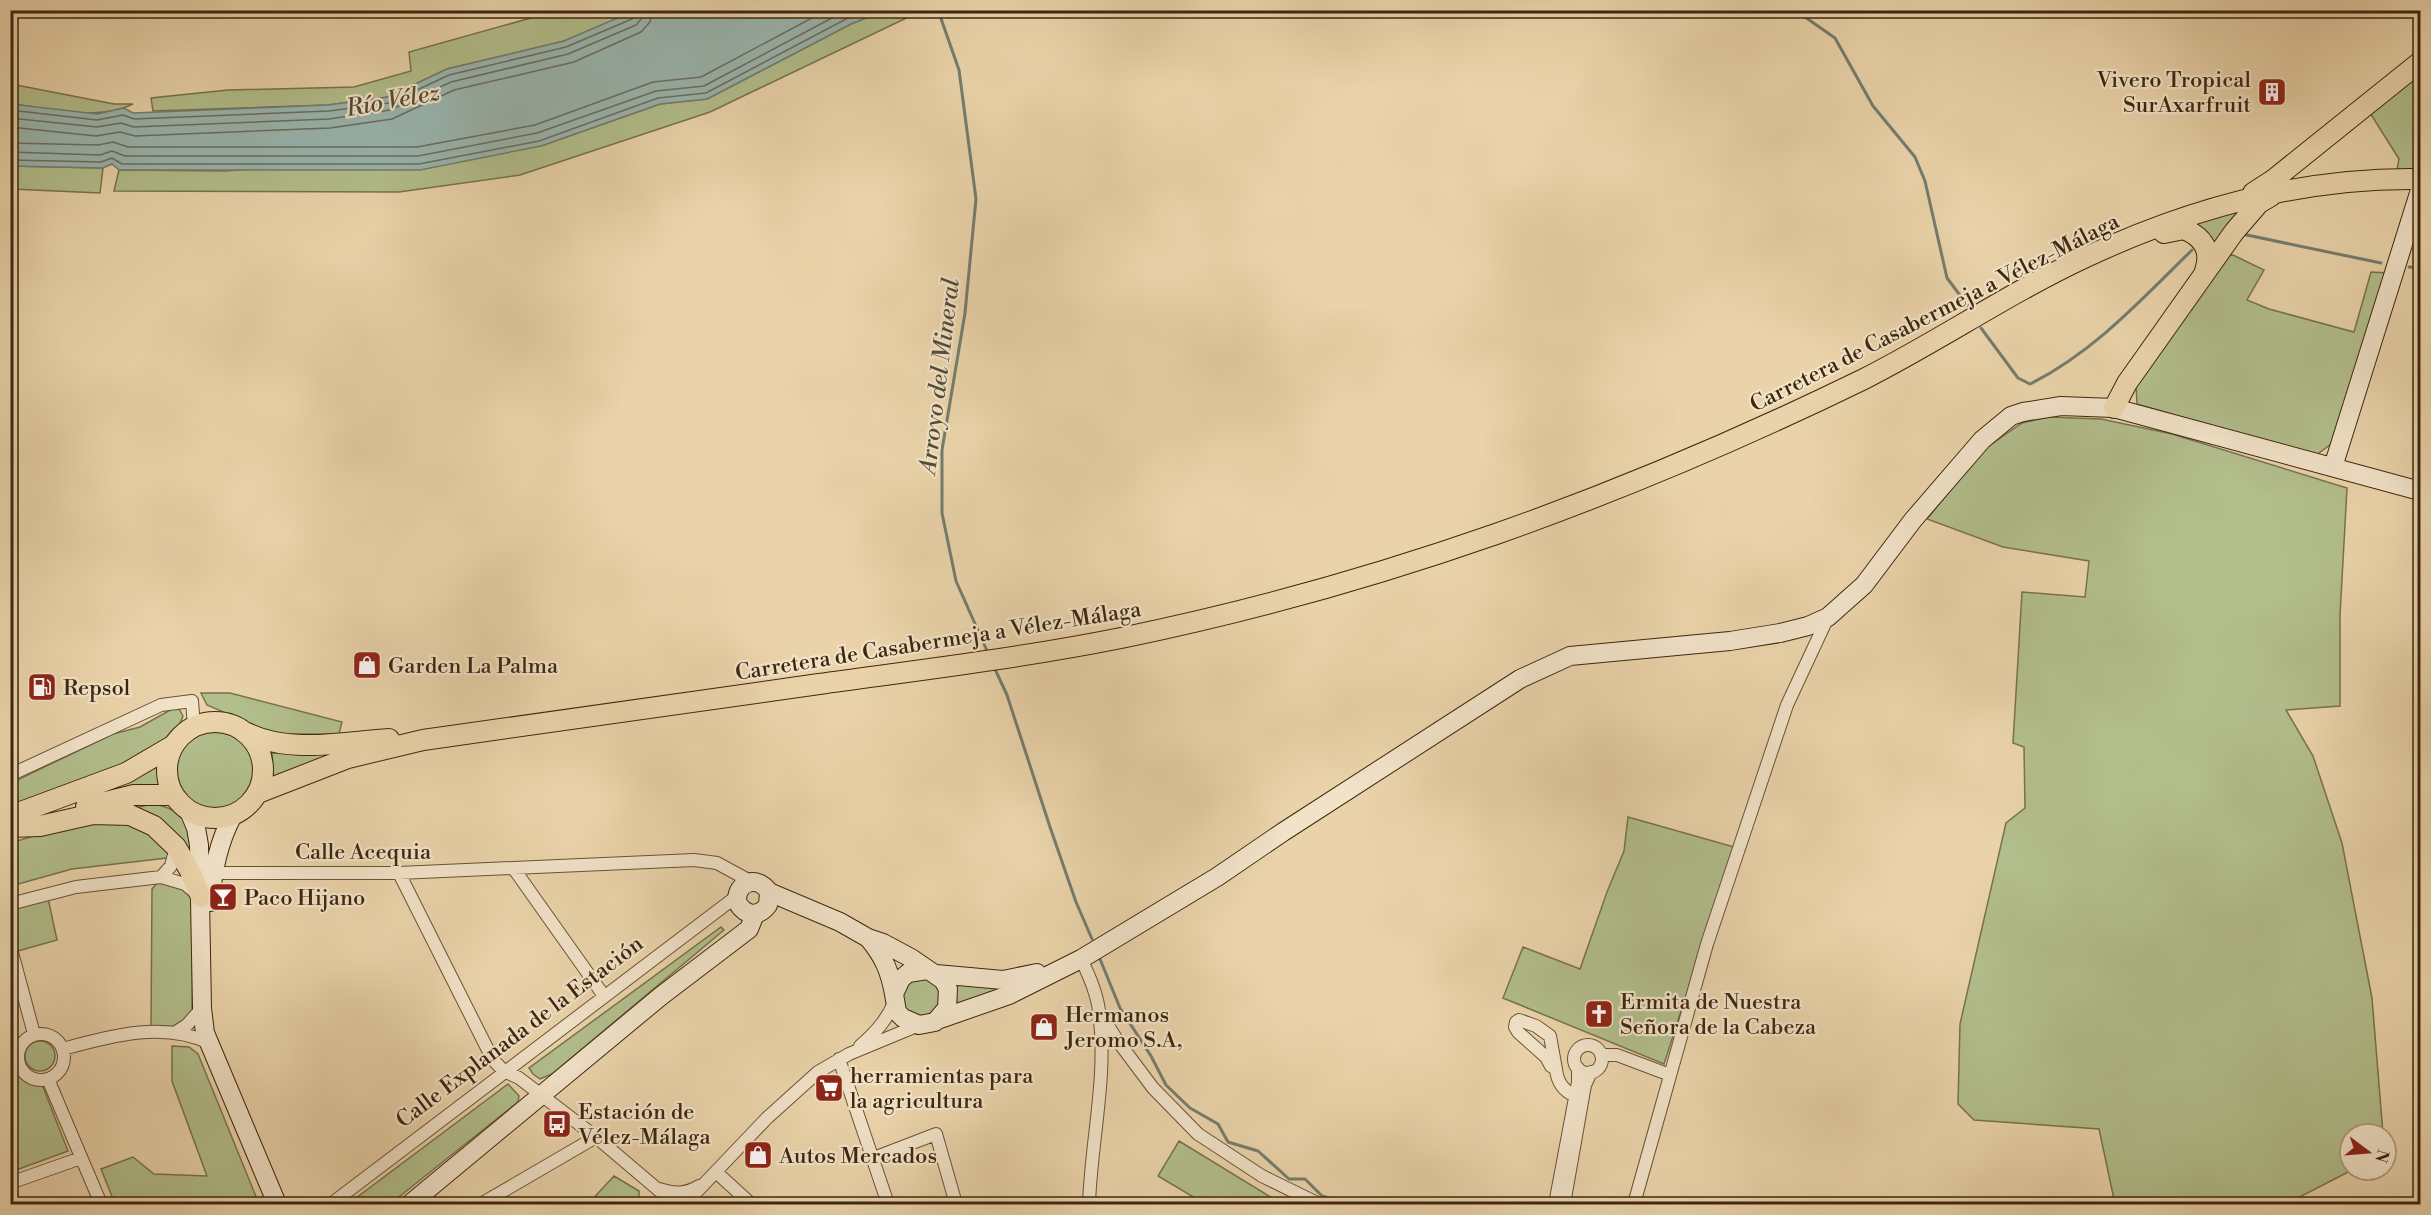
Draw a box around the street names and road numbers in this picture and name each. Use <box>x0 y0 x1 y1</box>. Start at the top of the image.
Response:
street label: Carretera de Casabermeja a Vélez-Málaga <box>1746 208 2125 419</box>
street label: Carretera de Casabermeja a Vélez-Málaga <box>733 596 1144 687</box>
street label: Calle Acequia <box>295 839 432 866</box>
street label: Calle Explanada de la Estación <box>391 930 649 1134</box>

